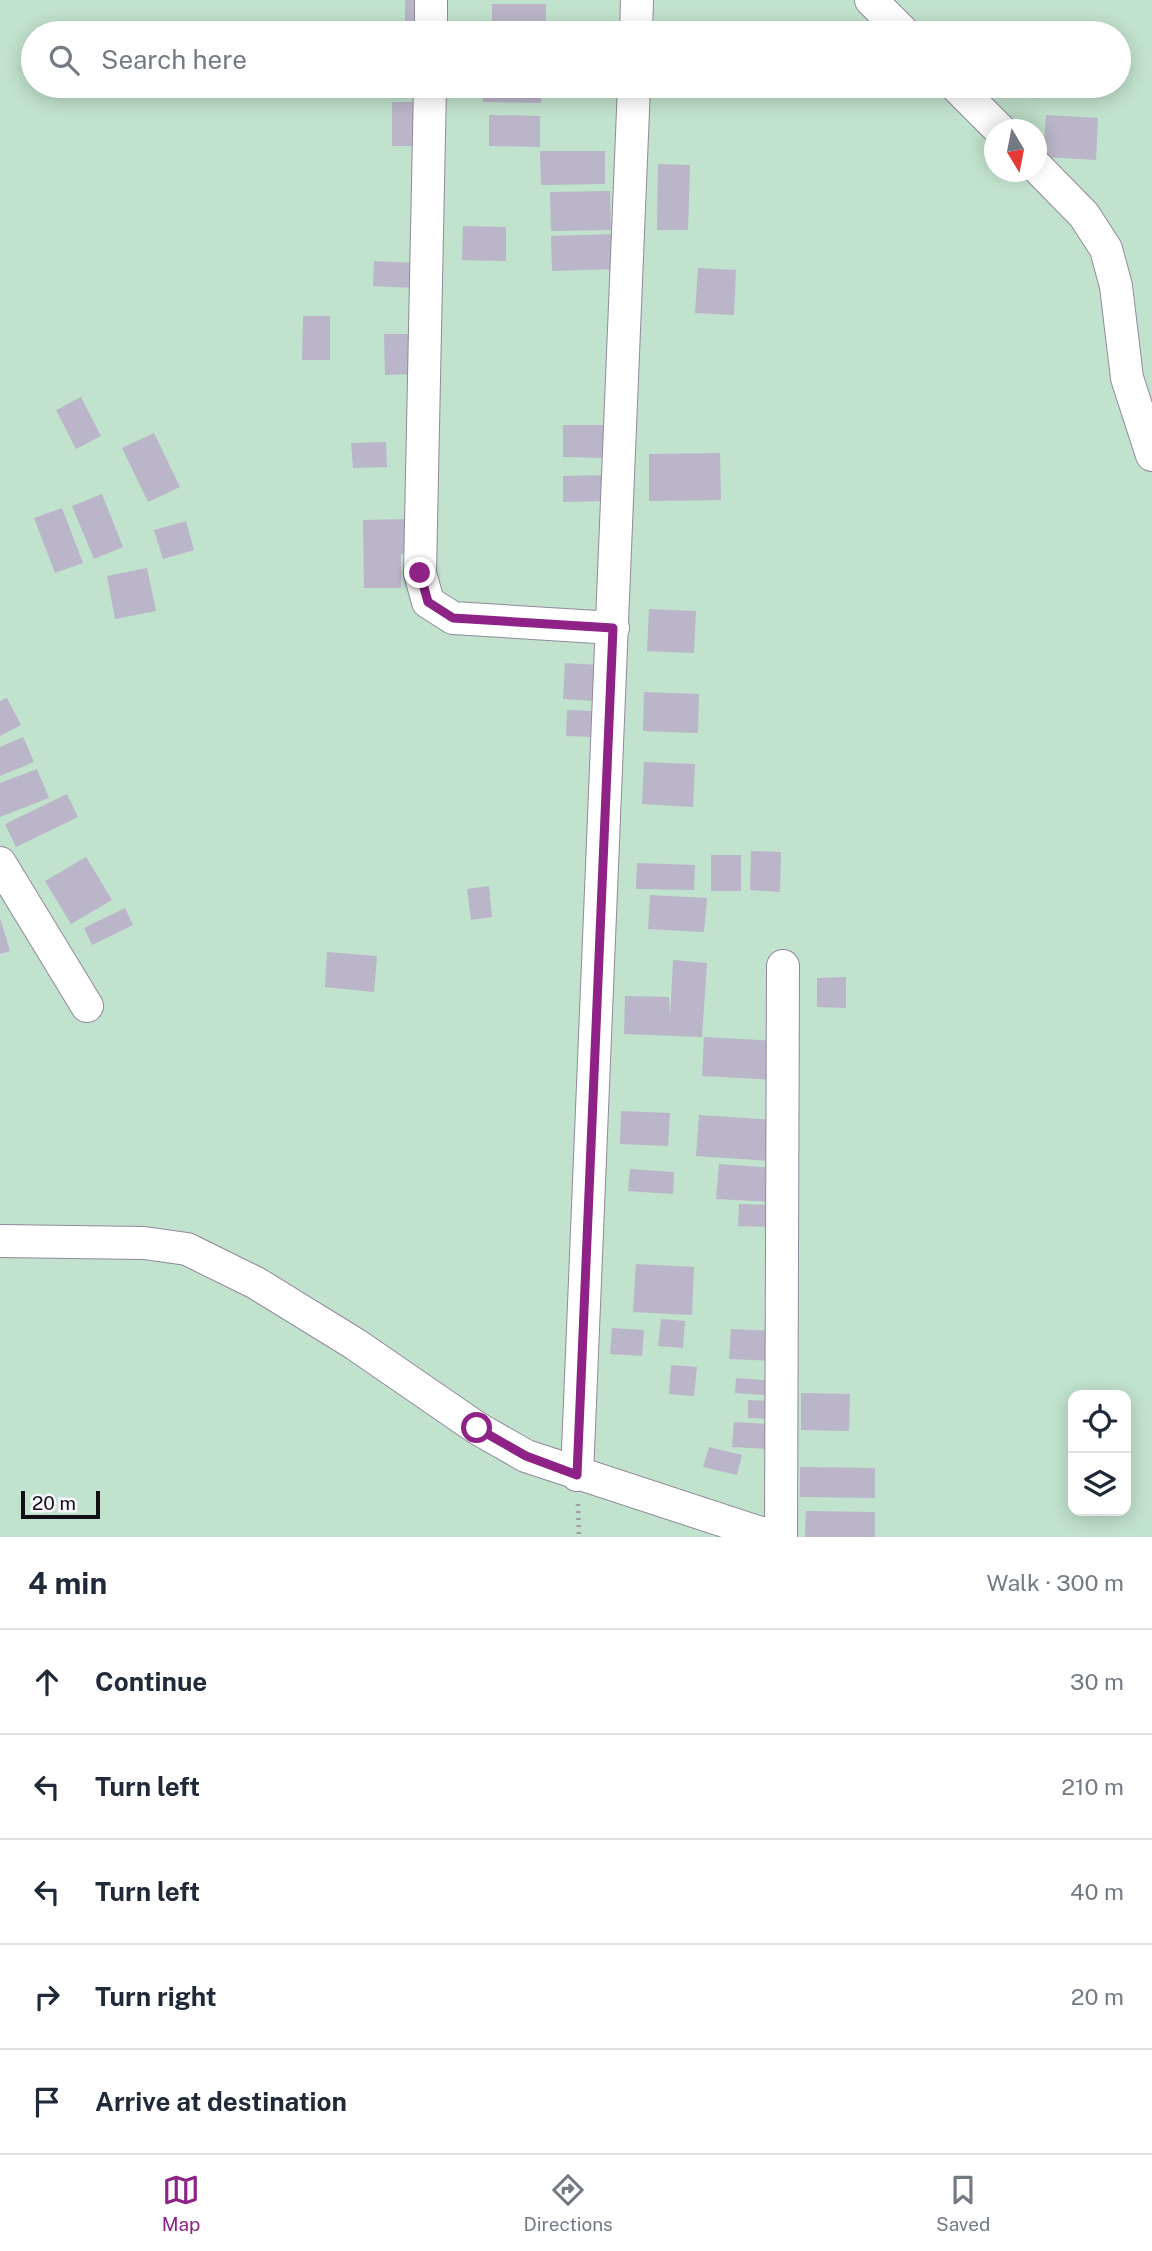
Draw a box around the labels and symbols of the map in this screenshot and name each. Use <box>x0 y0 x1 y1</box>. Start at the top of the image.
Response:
north arrow <box>984 119 1047 182</box>
route end <box>404 557 435 588</box>
route start <box>461 1412 492 1443</box>
scale bar <box>21 1488 100 1520</box>

